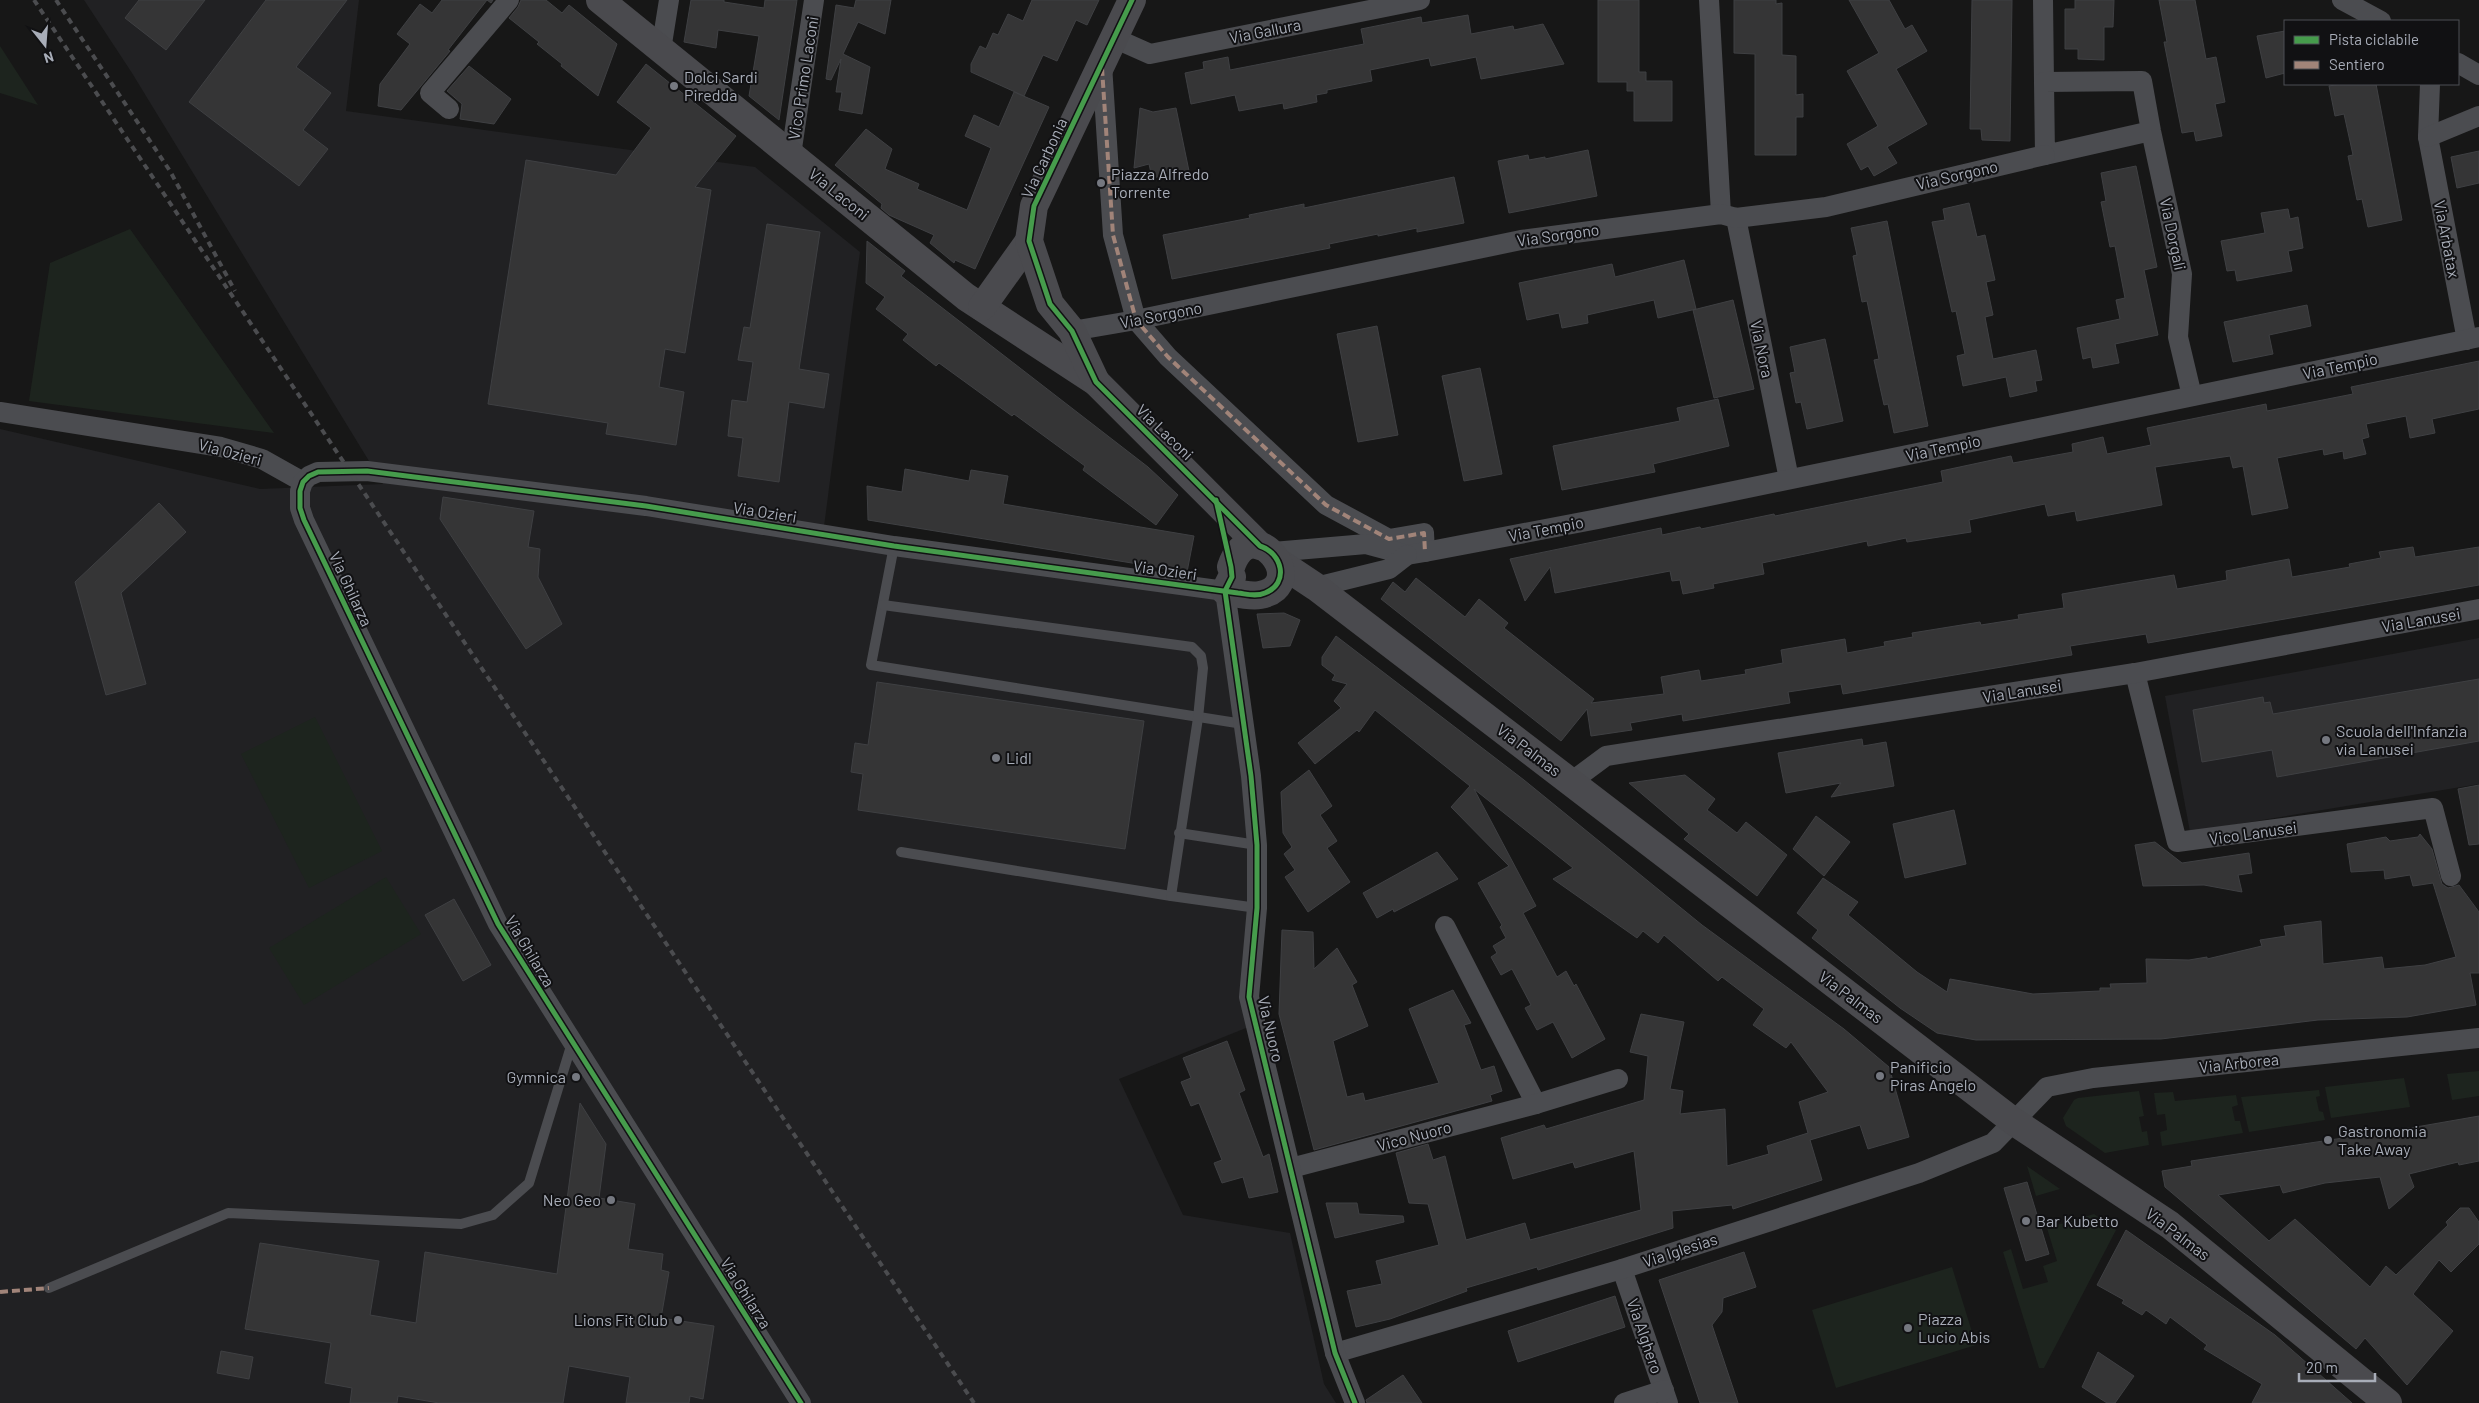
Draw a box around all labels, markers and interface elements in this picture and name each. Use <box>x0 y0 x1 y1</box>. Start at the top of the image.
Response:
street label: Via Gallura <box>1227 14 1302 47</box>
street label: Vico Primo Laconi <box>783 15 822 141</box>
north arrow <box>20 20 70 70</box>
legend <box>2284 20 2459 85</box>
text: Pista ciclabile <box>2329 30 2419 48</box>
text: N <box>42 48 56 67</box>
text: Sentiero <box>2329 55 2385 73</box>
place label: Dolci Sardi Piredda <box>684 67 758 104</box>
marker: Dolci Sardi Piredda <box>668 80 680 92</box>
street label: Via Carbonia <box>1017 114 1070 201</box>
street label: Via Sorgono <box>1914 156 2000 193</box>
street label: Via Laconi <box>805 164 873 224</box>
place label: Piazza Alfredo Torrente <box>1111 164 1209 201</box>
marker: Piazza Alfredo Torrente <box>1095 177 1107 189</box>
street label: Via Dorgali <box>2157 196 2190 272</box>
street label: Via Arbatax <box>2431 198 2464 280</box>
street label: Via Sorgono <box>1515 219 1600 250</box>
street label: Via Sorgono <box>1118 297 1204 332</box>
street label: Via Nora <box>1747 318 1778 379</box>
street label: Via Tempio <box>2301 348 2379 383</box>
street label: Via Laconi <box>1133 400 1198 463</box>
street label: Via Tempio <box>1904 430 1982 465</box>
street label: Via Ozieri <box>197 434 264 469</box>
street label: Via Ozieri <box>732 497 798 526</box>
street label: Via Tempio <box>1507 512 1585 545</box>
street label: Via Ghilarza <box>326 548 377 629</box>
street label: Via Ozieri <box>1132 556 1198 583</box>
street label: Via Lanusei <box>2380 603 2462 636</box>
street label: Via Lanusei <box>1981 675 2063 706</box>
street label: Via Palmas <box>1494 719 1565 780</box>
place label: Scuola dell'Infanzia via Lanusei <box>2336 721 2467 758</box>
marker: Scuola dell'Infanzia via Lanusei <box>2320 734 2332 746</box>
place label: Lidl <box>1006 748 1032 767</box>
marker: Lidl <box>990 752 1002 764</box>
street label: Vico Lanusei <box>2208 817 2298 848</box>
street label: Via Ghilarza <box>502 911 559 990</box>
street label: Via Palmas <box>1816 966 1887 1027</box>
street label: Via Nuoro <box>1255 994 1288 1064</box>
street label: Via Arborea <box>2198 1049 2280 1076</box>
place label: Panificio Piras Angelo <box>1890 1057 1976 1094</box>
place label: Gymnica <box>506 1067 566 1086</box>
marker: Panificio Piras Angelo <box>1874 1070 1886 1082</box>
marker: Gymnica <box>570 1071 582 1083</box>
street label: Vico Nuoro <box>1375 1116 1453 1155</box>
place label: Gastronomia Take Away <box>2338 1121 2427 1158</box>
marker: Gastronomia Take Away <box>2322 1134 2334 1146</box>
place label: Neo Geo <box>543 1190 601 1209</box>
marker: Neo Geo <box>605 1194 617 1206</box>
street label: Via Palmas <box>2143 1203 2214 1264</box>
place label: Bar Kubetto <box>2036 1211 2119 1230</box>
marker: Bar Kubetto <box>2020 1215 2032 1227</box>
street label: Via Iglesias <box>1640 1229 1720 1271</box>
street label: Via Ghilarza <box>717 1254 776 1332</box>
street label: Via Alghero <box>1624 1296 1667 1376</box>
place label: Piazza Lucio Abis <box>1918 1309 1990 1346</box>
place label: Lions Fit Club <box>574 1310 668 1329</box>
marker: Lions Fit Club <box>672 1314 684 1326</box>
marker: Piazza Lucio Abis <box>1902 1322 1914 1334</box>
scale bar <box>2299 1350 2375 1382</box>
text: 20 m <box>2306 1358 2338 1376</box>

